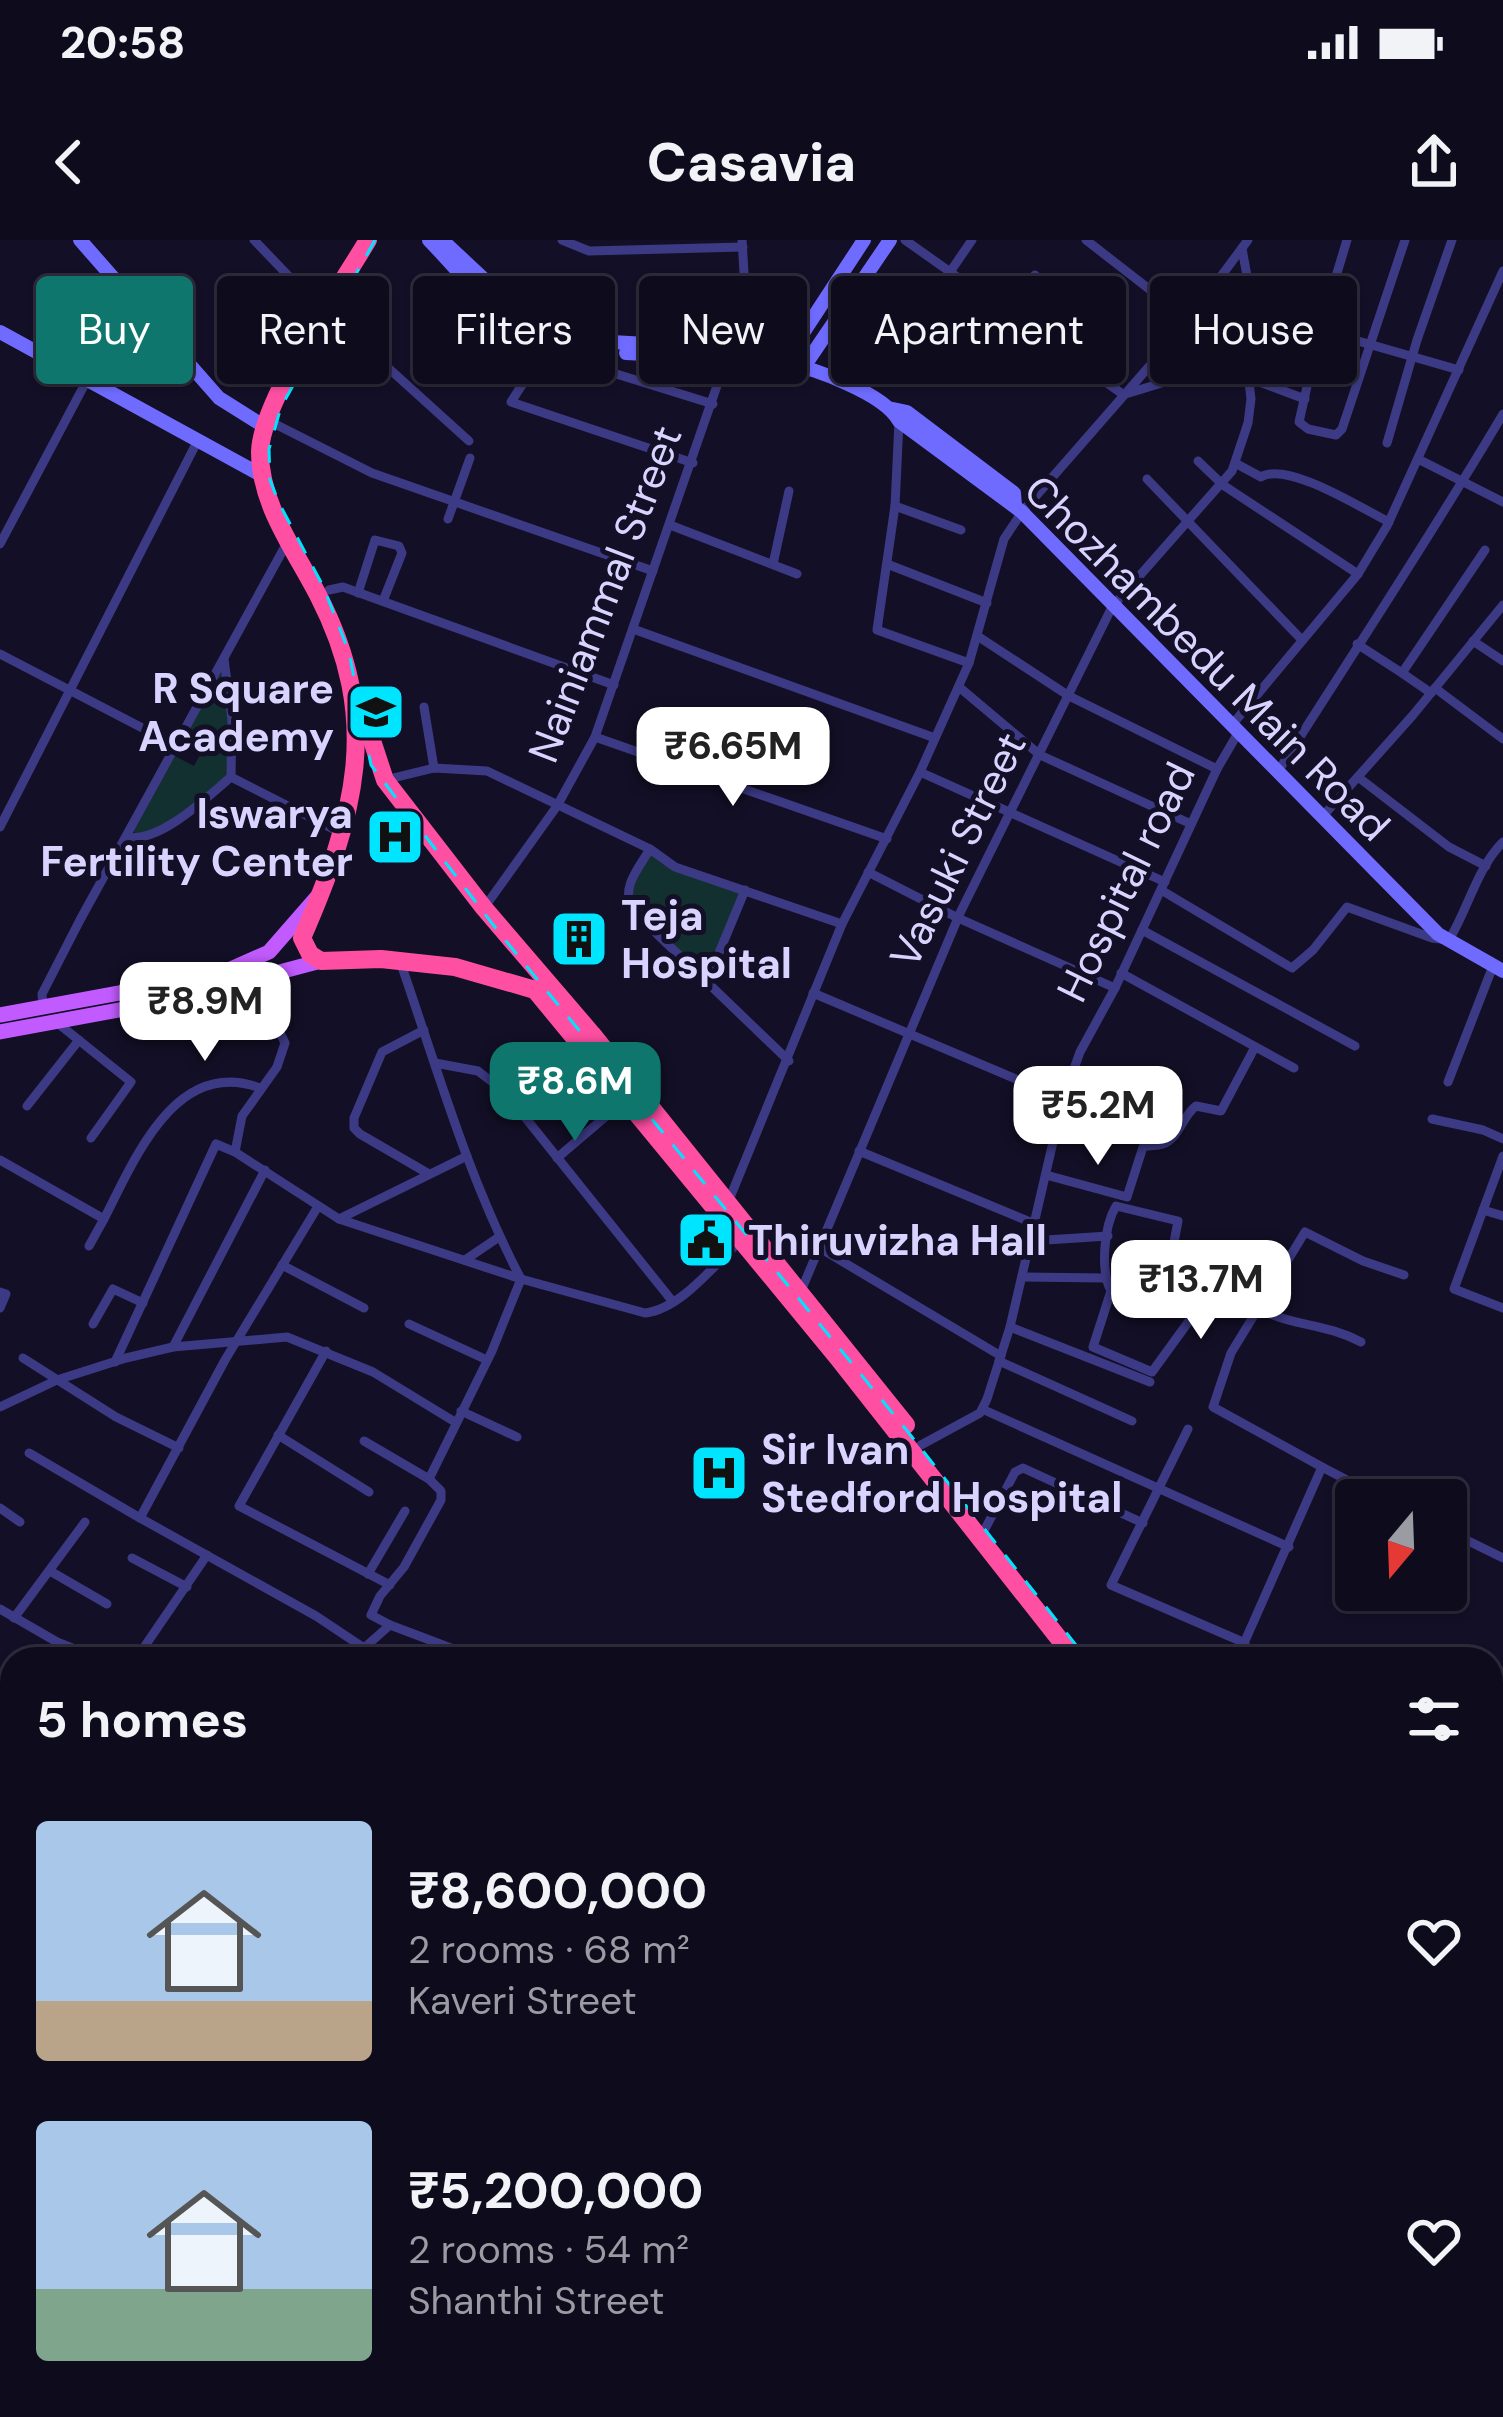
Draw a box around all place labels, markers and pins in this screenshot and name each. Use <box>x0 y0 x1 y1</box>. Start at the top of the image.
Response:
place label: R Square Academy <box>138 661 334 764</box>
school or university icon: R Square Academy <box>345 681 407 743</box>
pin: ₹6.65M <box>635 707 831 809</box>
place label: Iswarya Fertility Center <box>40 786 353 889</box>
hospital icon: Iswarya Fertility Center <box>364 806 426 868</box>
place label: Teja Hospital <box>621 888 792 991</box>
building icon: Teja Hospital <box>548 908 610 970</box>
pin: ₹8.9M <box>121 962 289 1064</box>
pin: ₹8.6M <box>491 1042 659 1144</box>
pin: ₹5.2M <box>1014 1066 1182 1168</box>
public building icon: Thiruvizha Hall <box>675 1209 737 1271</box>
place label: Thiruvizha Hall <box>748 1213 1047 1268</box>
pin: ₹13.7M <box>1103 1240 1299 1342</box>
place label: Sir Ivan Stedford Hospital <box>761 1422 1122 1525</box>
hospital icon: Sir Ivan Stedford Hospital <box>688 1442 750 1504</box>

